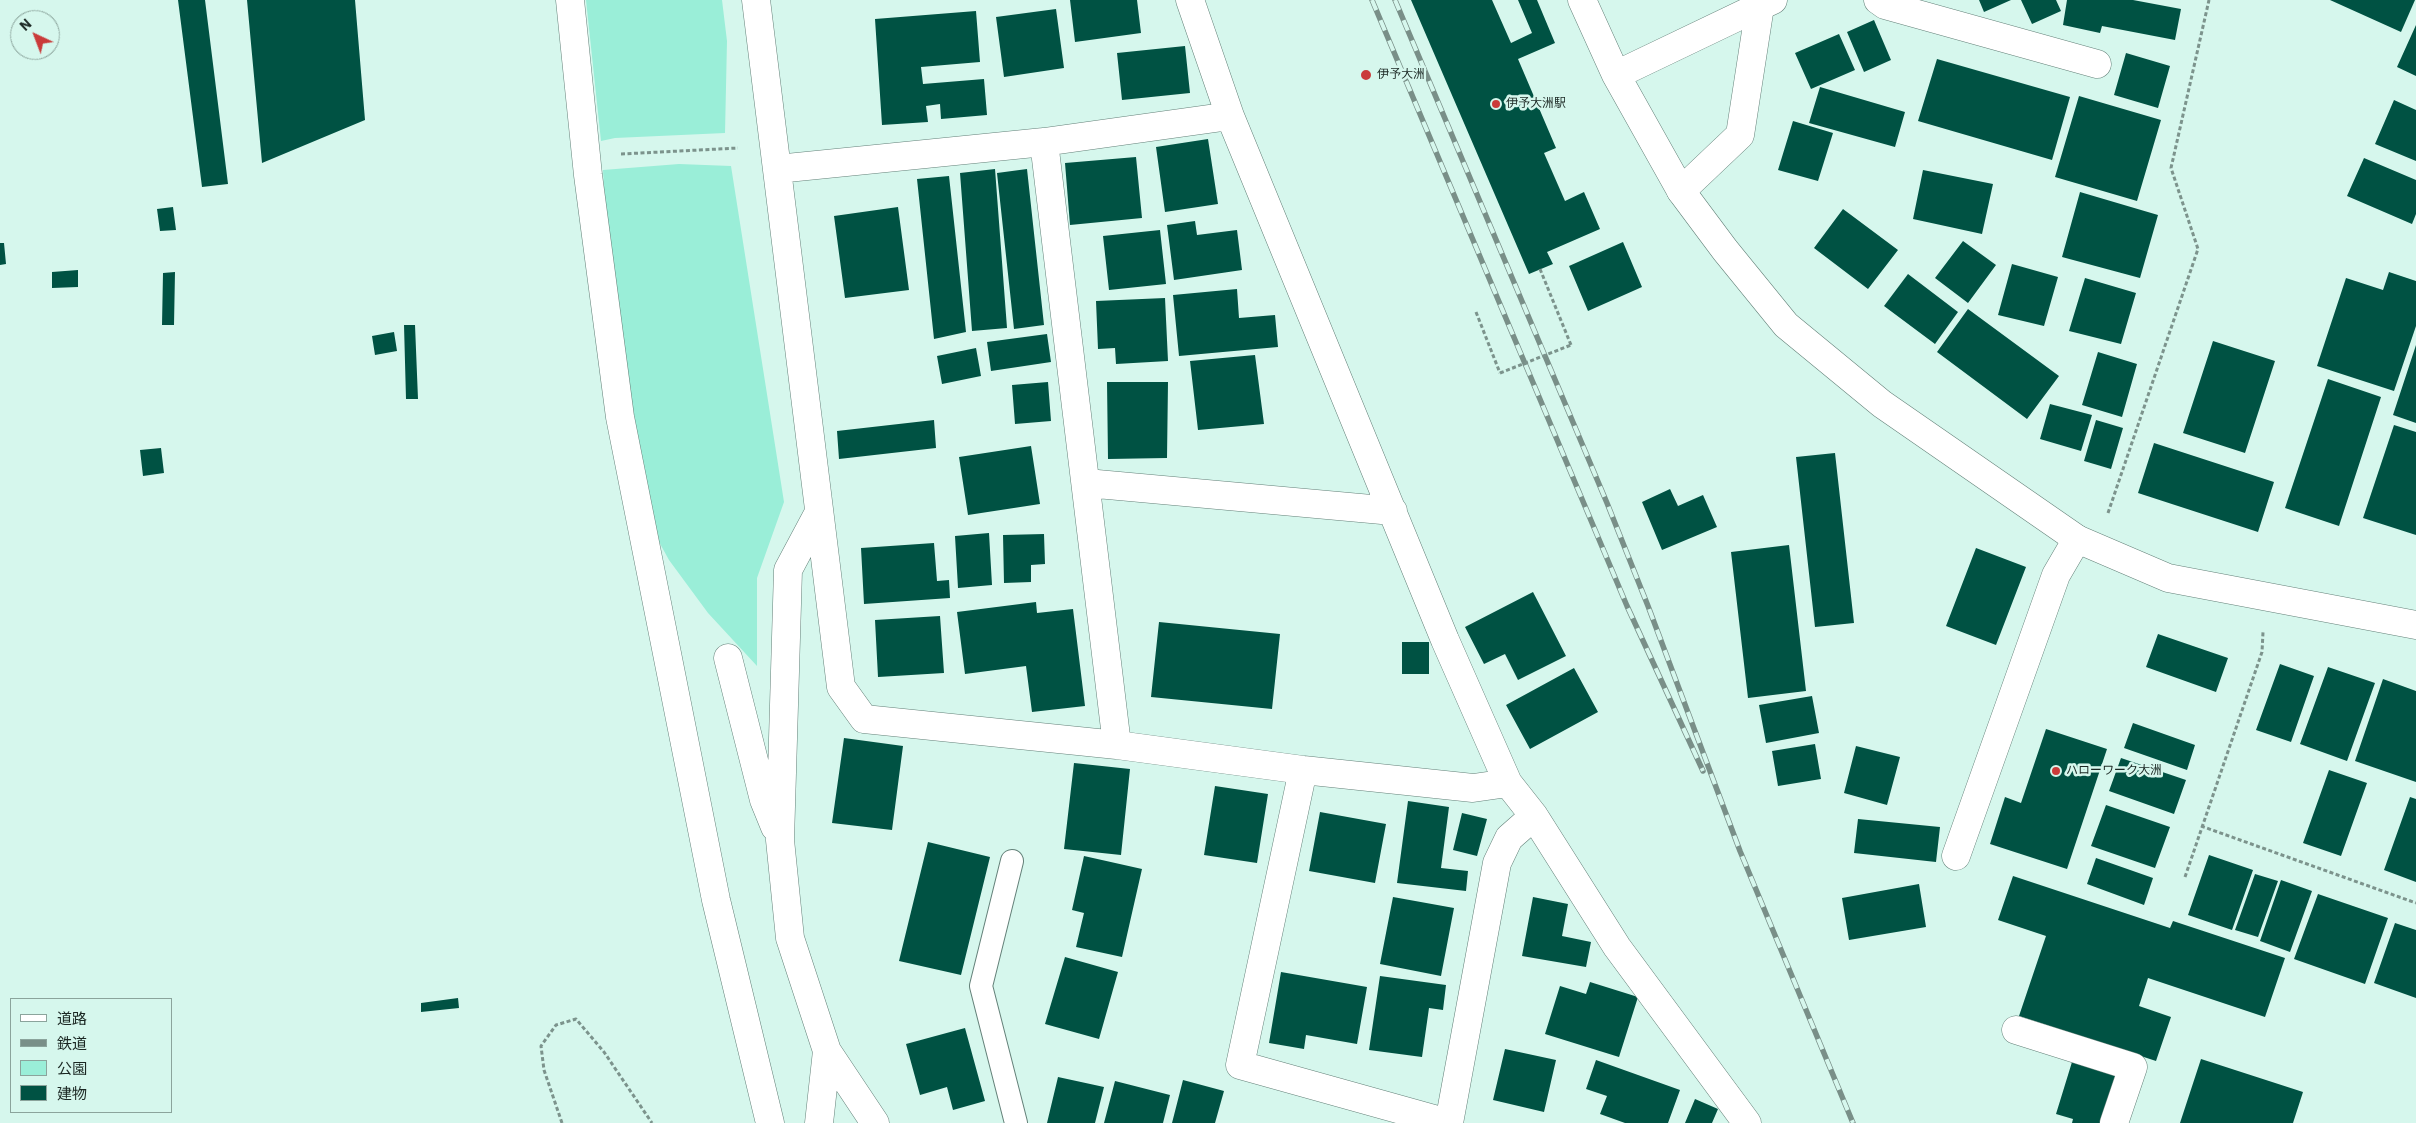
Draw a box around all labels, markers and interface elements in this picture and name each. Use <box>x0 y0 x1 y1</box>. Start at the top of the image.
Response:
north arrow <box>10 10 60 60</box>
text: N <box>16 15 35 35</box>
marker: 伊予大洲 <box>1359 68 1373 82</box>
place label: 伊予大洲 <box>1377 68 1425 82</box>
place label: 伊予大洲駅 <box>1506 97 1566 111</box>
marker: 伊予大洲駅 <box>1490 98 1502 110</box>
place label: ハローワーク大洲 <box>2066 764 2162 778</box>
marker: ハローワーク大洲 <box>2050 765 2062 777</box>
legend <box>10 998 172 1113</box>
text: 道路 <box>57 1009 87 1028</box>
text: 鉄道 <box>57 1034 87 1053</box>
text: 公園 <box>57 1059 87 1078</box>
text: 建物 <box>57 1084 87 1103</box>

